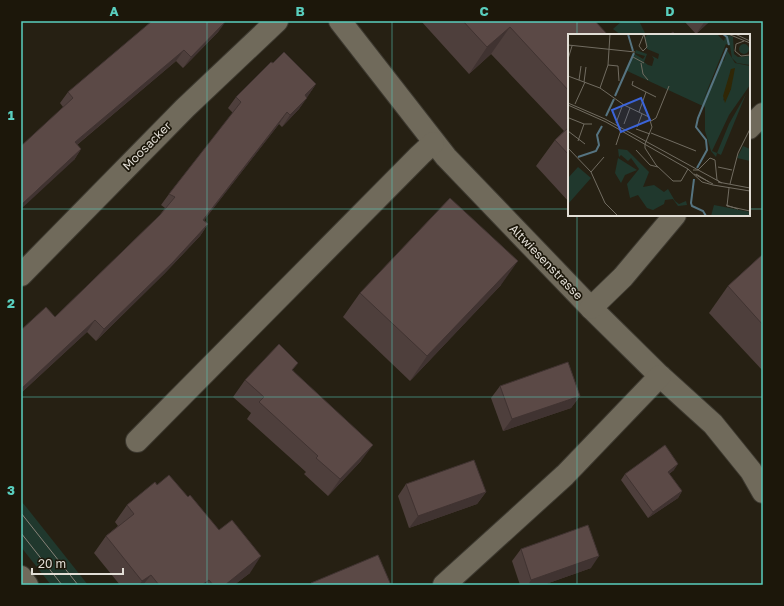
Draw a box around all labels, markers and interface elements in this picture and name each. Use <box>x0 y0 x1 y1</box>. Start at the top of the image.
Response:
text: A <box>109 3 119 19</box>
text: B <box>295 3 305 19</box>
text: C <box>479 3 489 19</box>
text: D <box>665 3 675 19</box>
inset map <box>568 34 750 216</box>
text: 1 <box>8 107 15 123</box>
street label: Moosacker <box>119 118 174 173</box>
street label: Altwiesenstrasse <box>507 221 586 303</box>
text: 2 <box>7 295 15 311</box>
text: 3 <box>7 482 15 498</box>
scale bar <box>32 550 123 576</box>
text: 20 m <box>38 556 66 571</box>

